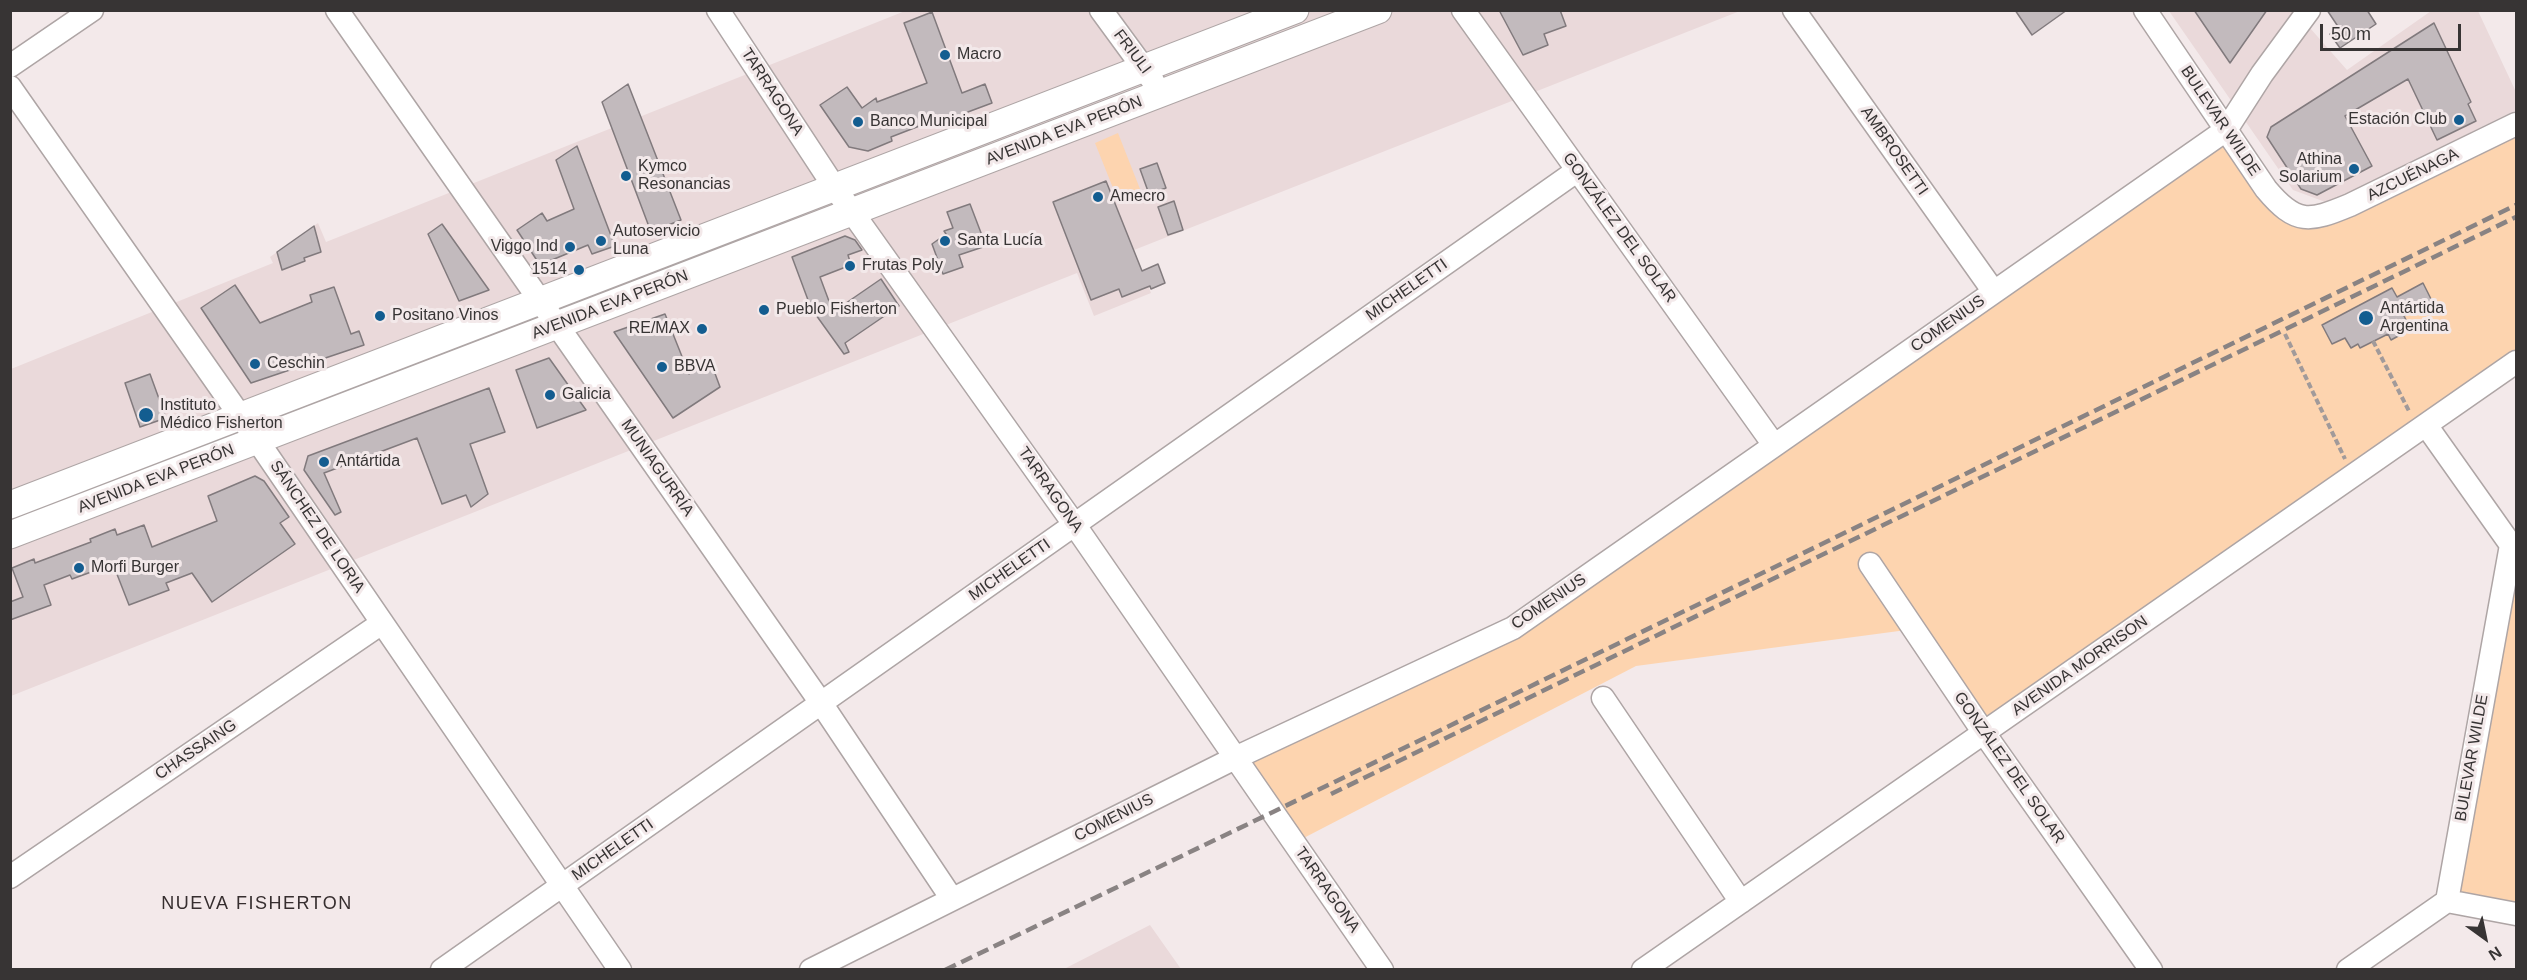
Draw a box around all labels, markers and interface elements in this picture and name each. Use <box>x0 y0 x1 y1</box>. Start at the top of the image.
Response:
scale bar <box>2323 12 2464 50</box>
text: 50 m <box>2331 24 2371 44</box>
street label: FRIULI <box>1109 26 1155 78</box>
street label: TARRAGONA <box>737 45 807 139</box>
place label: Macro <box>957 45 1001 65</box>
marker: Macro <box>938 48 952 62</box>
street label: BULEVAR WILDE <box>2176 62 2264 180</box>
street label: AVENIDA EVA PERÓN <box>983 92 1145 170</box>
street label: AMBROSETTI <box>1856 103 1932 199</box>
place label: Estación Club <box>2348 110 2447 130</box>
place label: Banco Municipal <box>870 112 987 132</box>
marker: Estación Club <box>2452 113 2466 127</box>
marker: Banco Municipal <box>851 115 865 129</box>
street label: AZCUÉNAGA <box>2364 145 2462 205</box>
street label: GONZÁLEZ DEL SOLAR <box>1558 149 1680 307</box>
place label: Athina Solarium <box>2279 150 2342 188</box>
place label: Kymco Resonancias <box>638 157 730 195</box>
marker: Athina Solarium <box>2347 162 2361 176</box>
marker: Kymco Resonancias <box>619 169 633 183</box>
place label: Amecro <box>1110 187 1165 207</box>
marker: Amecro <box>1091 190 1105 204</box>
place label: Autoservicio Luna <box>613 222 700 260</box>
place label: Santa Lucía <box>957 231 1042 251</box>
marker: Autoservicio Luna <box>594 234 608 248</box>
marker: Santa Lucía <box>938 234 952 248</box>
place label: Viggo Ind <box>491 237 558 257</box>
marker: Viggo Ind <box>563 240 577 254</box>
street label: MICHELETTI <box>1363 255 1451 325</box>
place label: Frutas Poly <box>862 256 943 276</box>
marker: Frutas Poly <box>843 259 857 273</box>
place label: 1514 <box>531 260 567 280</box>
marker: 1514 <box>572 263 586 277</box>
street label: AVENIDA EVA PERÓN <box>529 266 691 344</box>
street label: COMENIUS <box>1907 291 1989 357</box>
place label: Antártida Argentina <box>2380 299 2448 337</box>
place label: Pueblo Fisherton <box>776 300 897 320</box>
marker: Pueblo Fisherton <box>757 303 771 317</box>
place label: Positano Vinos <box>392 306 498 326</box>
marker: Positano Vinos <box>373 309 387 323</box>
marker: Antártida Argentina <box>2357 309 2375 327</box>
place label: RE/MAX <box>629 319 690 339</box>
marker: RE/MAX <box>695 322 709 336</box>
place label: Ceschin <box>267 354 325 374</box>
marker: Ceschin <box>248 357 262 371</box>
place label: BBVA <box>674 357 716 377</box>
marker: BBVA <box>655 360 669 374</box>
place label: Galicia <box>562 385 611 405</box>
marker: Galicia <box>543 388 557 402</box>
place label: Instituto Médico Fisherton <box>160 396 283 434</box>
marker: Instituto Médico Fisherton <box>137 406 155 424</box>
street label: MUNIAGURRÍA <box>617 416 697 520</box>
street label: AVENIDA EVA PERÓN <box>75 440 237 518</box>
street label: TARRAGONA <box>1013 443 1087 537</box>
place label: Antártida <box>336 452 400 472</box>
marker: Antártida <box>317 455 331 469</box>
street label: SÁNCHEZ DE LORIA <box>266 457 368 597</box>
street label: MICHELETTI <box>966 535 1054 605</box>
place label: Morfi Burger <box>91 558 179 578</box>
marker: Morfi Burger <box>72 561 86 575</box>
street label: COMENIUS <box>1508 570 1590 634</box>
street label: AVENIDA MORRISON <box>2008 612 2152 720</box>
street label: GONZÁLEZ DEL SOLAR <box>1949 689 2069 847</box>
street label: BULEVAR WILDE <box>2451 693 2493 823</box>
street label: CHASSAING <box>152 716 240 784</box>
street label: COMENIUS <box>1071 790 1157 846</box>
street label: MICHELETTI <box>569 815 657 885</box>
street label: TARRAGONA <box>1290 843 1364 937</box>
district label: NUEVA FISHERTON <box>161 893 353 915</box>
north arrow <box>2455 908 2515 968</box>
text: N <box>2486 943 2505 964</box>

